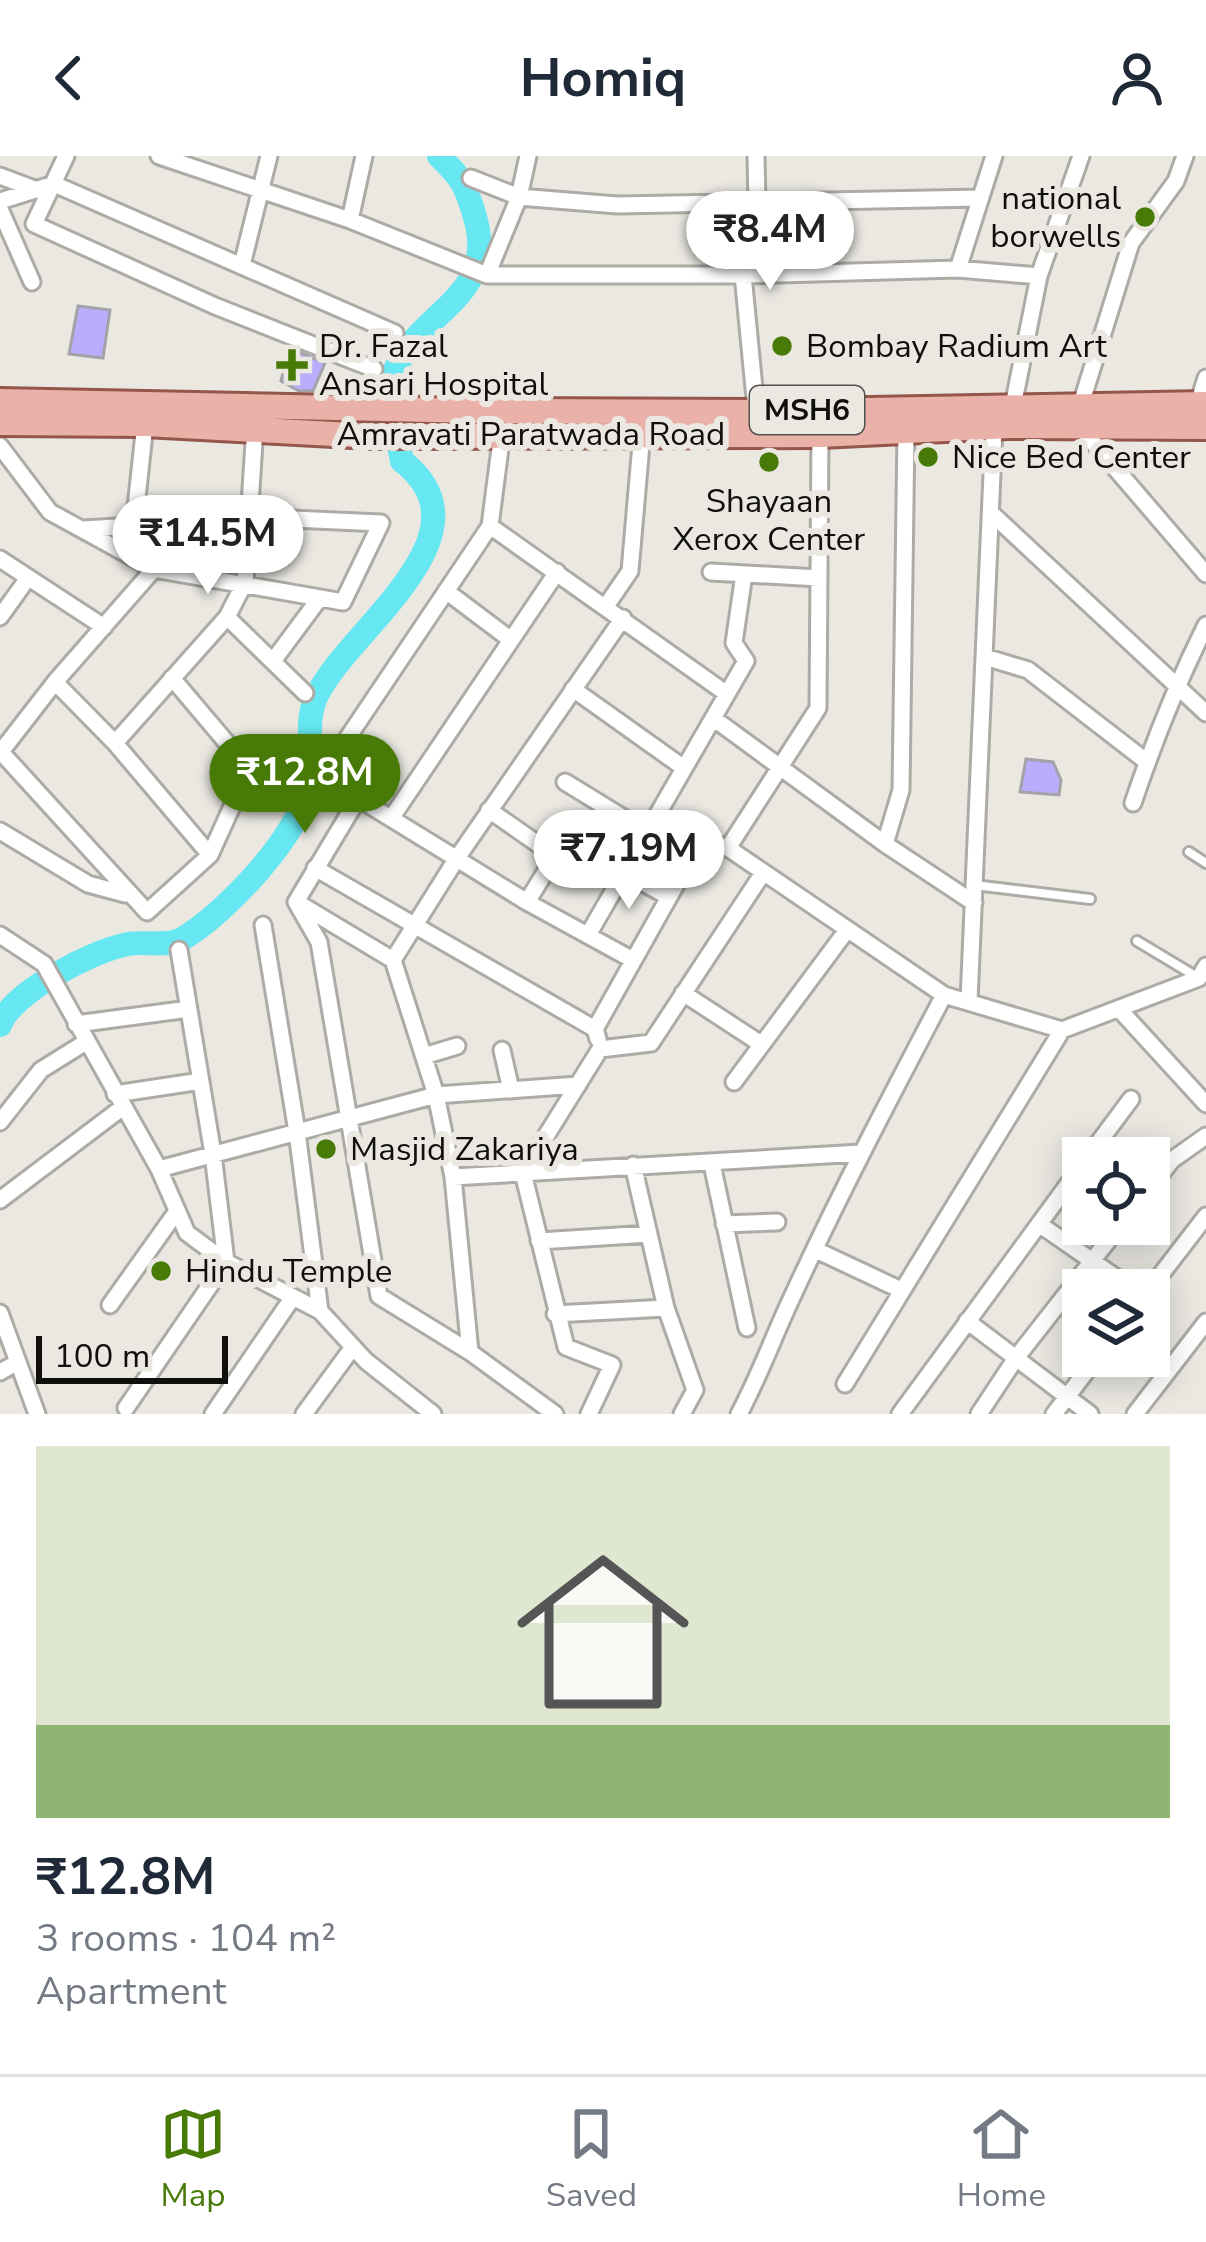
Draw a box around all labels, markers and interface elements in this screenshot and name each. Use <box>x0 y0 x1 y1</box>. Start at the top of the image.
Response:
text: Homiq <box>520 41 686 115</box>
icon: back <box>36 45 102 111</box>
icon: person <box>1104 45 1170 111</box>
place label: national borwells <box>990 176 1121 259</box>
pin: ₹8.4M <box>686 191 854 293</box>
text: ₹8.4M <box>713 203 827 256</box>
marker: national borwells <box>1132 204 1158 230</box>
place label: Dr. Fazal Ansari Hospital <box>319 324 548 407</box>
place label: Bombay Radium Art <box>806 324 1107 369</box>
marker: Bombay Radium Art <box>769 333 795 359</box>
marker: Dr. Fazal Ansari Hospital <box>276 349 308 381</box>
road number: MSH6 <box>750 386 864 434</box>
street label: Amravati Paratwada Road <box>337 412 725 457</box>
place label: Nice Bed Center <box>952 435 1191 480</box>
marker: Nice Bed Center <box>915 444 941 470</box>
marker: Shayaan Xerox Center <box>756 449 782 475</box>
place label: Shayaan Xerox Center <box>673 479 865 562</box>
pin: ₹14.5M <box>110 495 306 597</box>
text: ₹14.5M <box>139 507 277 560</box>
pin: ₹12.8M <box>207 734 403 836</box>
text: ₹12.8M <box>236 746 374 799</box>
pin: ₹7.19M <box>531 810 727 912</box>
text: ₹7.19M <box>560 822 698 875</box>
place label: Masjid Zakariya <box>350 1127 579 1172</box>
marker: Masjid Zakariya <box>313 1136 339 1162</box>
map controls <box>1062 1137 1170 1377</box>
button: locate <box>1062 1137 1170 1245</box>
place label: Hindu Temple <box>185 1249 392 1294</box>
marker: Hindu Temple <box>148 1258 174 1284</box>
button: layers <box>1062 1269 1170 1377</box>
scale bar <box>36 1330 228 1383</box>
text: 100 m <box>54 1334 150 1379</box>
icon: home <box>495 1524 711 1740</box>
text: ₹12.8M <box>36 1842 215 1912</box>
text: 3 rooms · 104 m² <box>36 1912 336 1965</box>
text: Apartment <box>36 1965 226 2018</box>
tab: Map <box>160 2101 226 2218</box>
tab: Saved <box>546 2101 637 2218</box>
tab: Home <box>957 2101 1046 2218</box>

